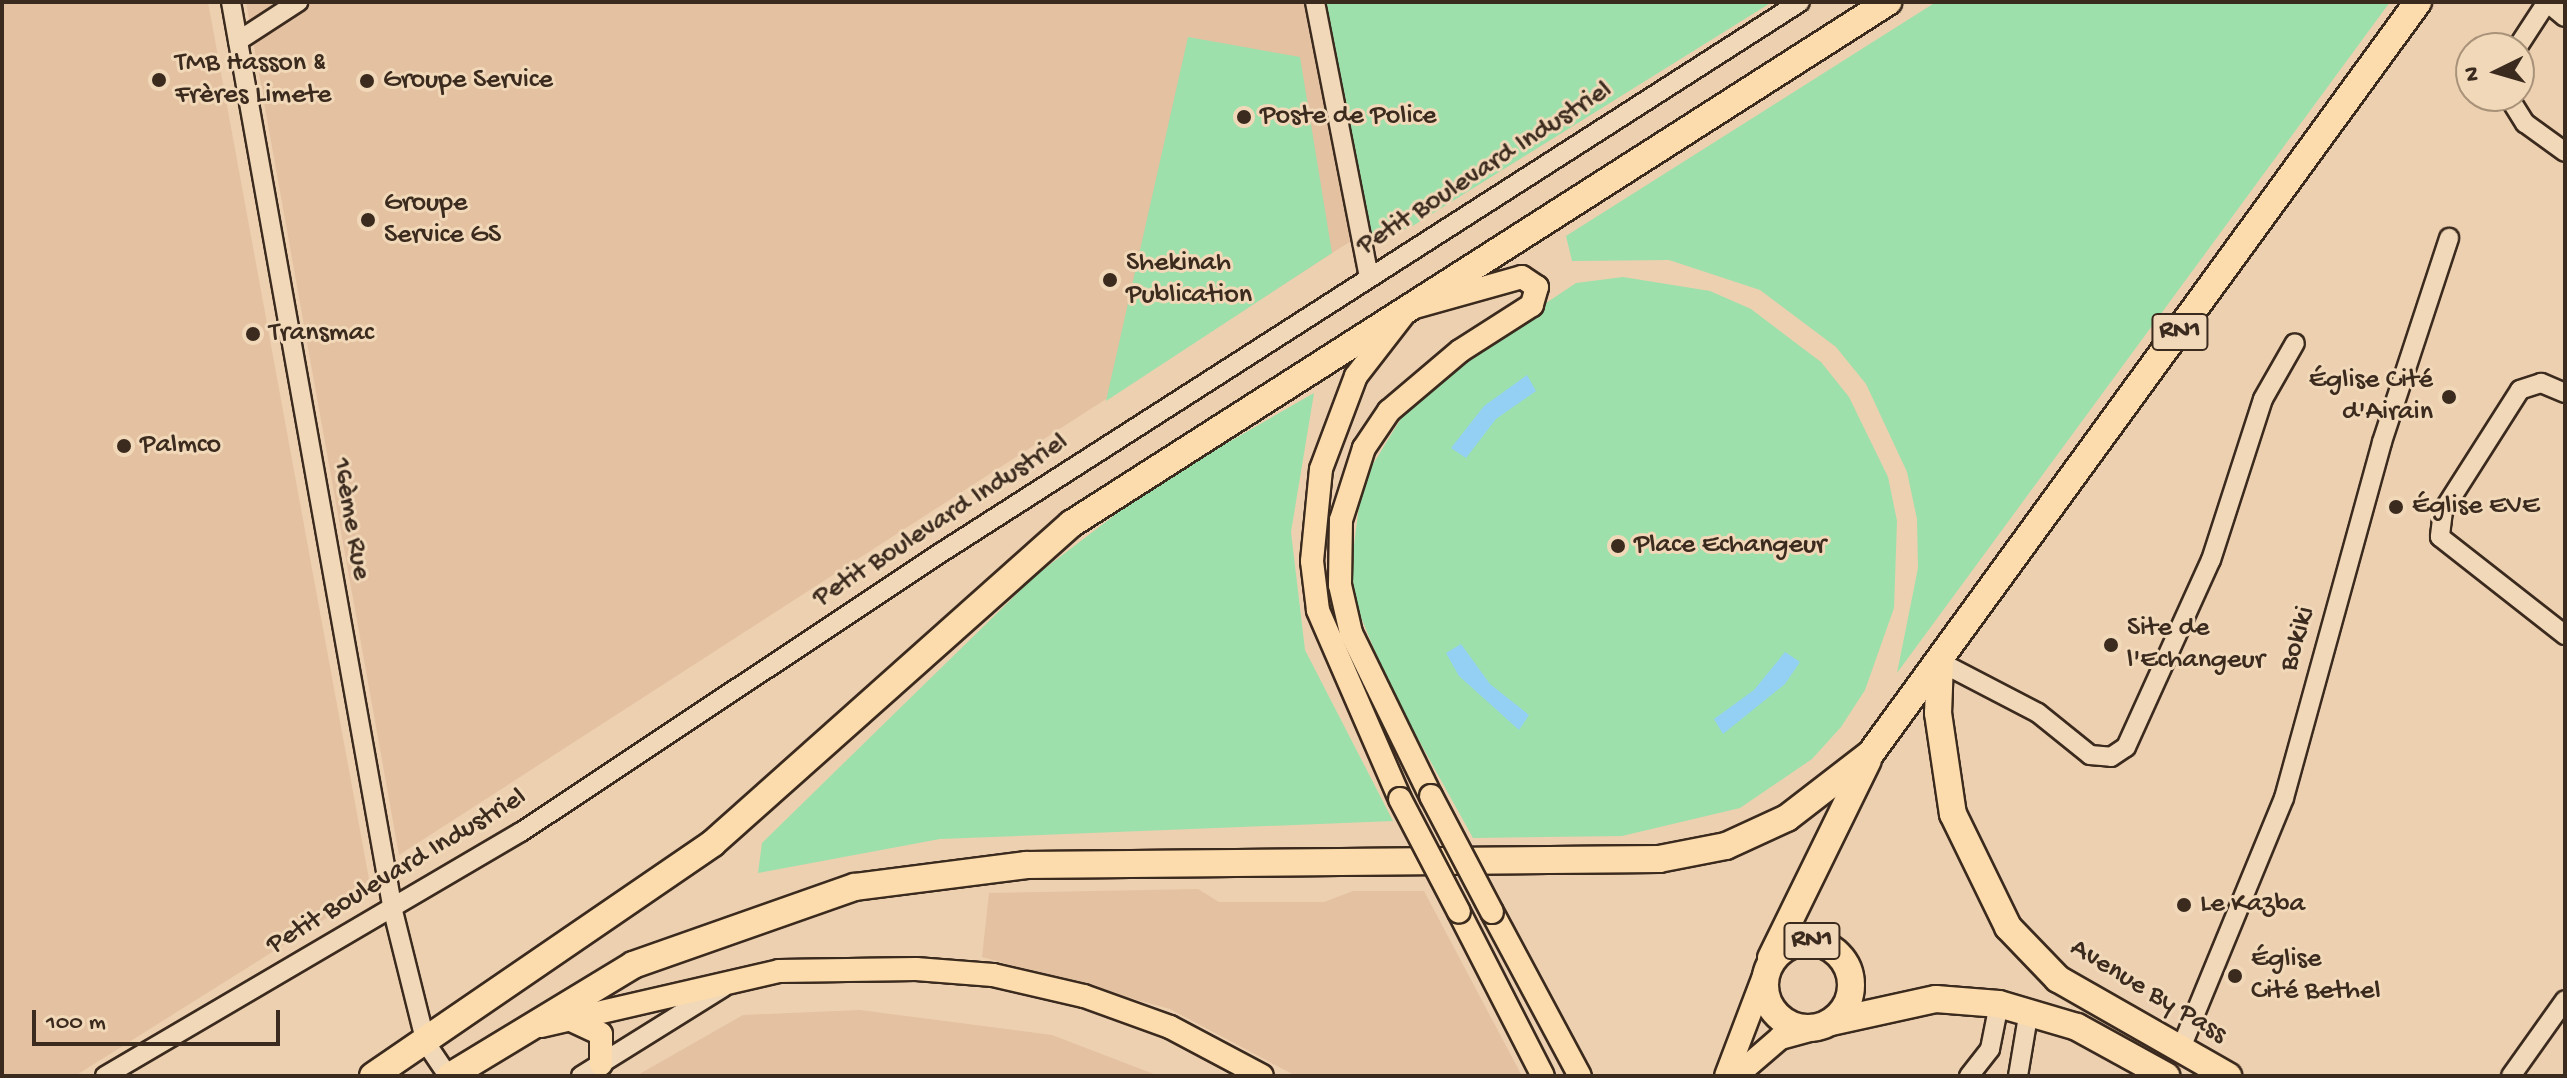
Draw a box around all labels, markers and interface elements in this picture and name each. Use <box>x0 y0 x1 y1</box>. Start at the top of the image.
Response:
north arrow <box>2455 32 2535 112</box>
place label: TMB Hasson & Frères Limete <box>175 47 332 113</box>
place label: Groupe Service <box>383 64 553 98</box>
text: N <box>2460 66 2487 82</box>
marker: TMB Hasson & Frères Limete <box>150 71 168 89</box>
marker: Groupe Service <box>358 72 376 90</box>
street label: Petit Boulevard Industriel <box>1351 74 1619 264</box>
place label: Poste de Police <box>1260 100 1436 134</box>
marker: Poste de Police <box>1235 108 1253 126</box>
place label: Groupe Service GS <box>384 187 501 253</box>
marker: Groupe Service GS <box>359 211 377 229</box>
place label: Shekinah Publication <box>1126 247 1252 313</box>
marker: Shekinah Publication <box>1101 271 1119 289</box>
road number: RN1 <box>2150 310 2210 354</box>
place label: Transmac <box>269 317 374 351</box>
marker: Transmac <box>244 325 262 343</box>
place label: Église Cité d'Airain <box>2309 364 2433 430</box>
marker: Église Cité d'Airain <box>2440 388 2458 406</box>
street label: Petit Boulevard Industriel <box>807 426 1075 616</box>
place label: Palmco <box>140 429 221 463</box>
marker: Palmco <box>115 437 133 455</box>
street label: 16ème Rue <box>323 455 377 583</box>
place label: Église EVE <box>2412 490 2539 524</box>
marker: Église EVE <box>2387 498 2405 516</box>
place label: Place Echangeur <box>1634 529 1826 563</box>
marker: Place Echangeur <box>1609 537 1627 555</box>
street label: Bokiki <box>2273 603 2323 675</box>
place label: Site de l'Echangeur <box>2127 612 2265 678</box>
marker: Site de l'Echangeur <box>2102 636 2120 654</box>
street label: Petit Boulevard Industriel <box>261 781 533 963</box>
place label: Le Kazba <box>2200 888 2305 922</box>
marker: Le Kazba <box>2175 896 2193 914</box>
road number: RN1 <box>1782 919 1842 963</box>
street label: Avenue By Pass <box>2063 932 2233 1052</box>
place label: Église Cité Bethel <box>2251 943 2381 1009</box>
marker: Église Cité Bethel <box>2226 967 2244 985</box>
scale bar <box>36 994 284 1044</box>
text: 100 m <box>46 1009 106 1038</box>

